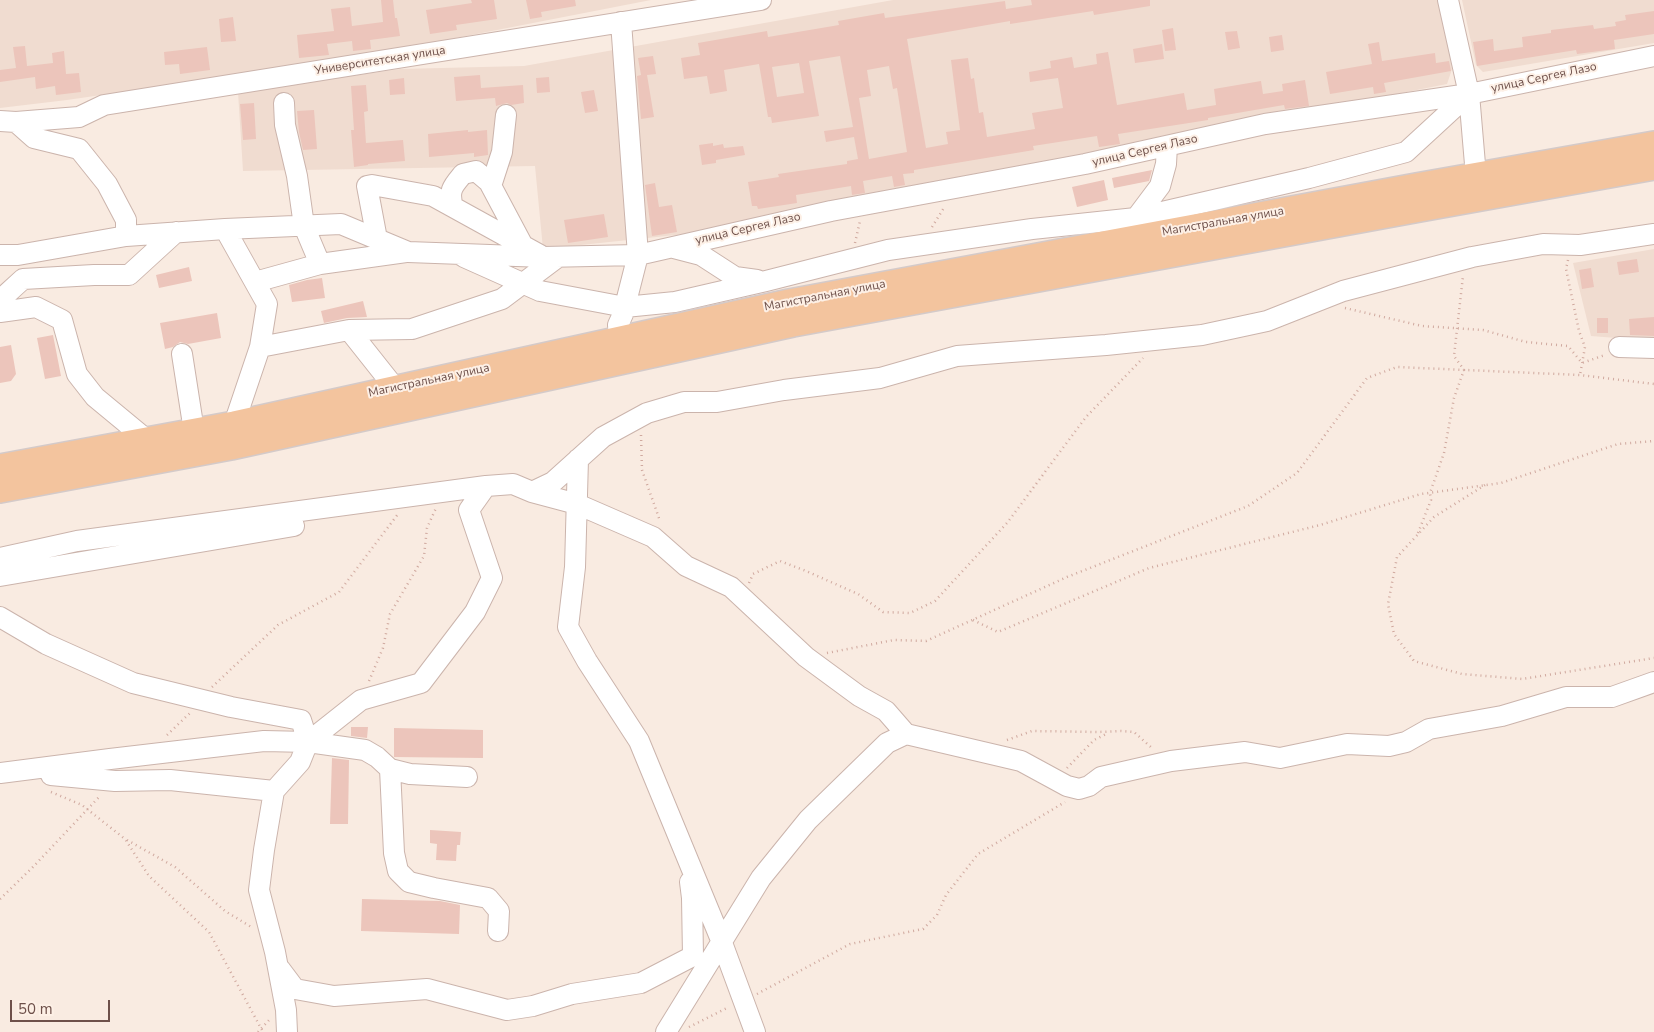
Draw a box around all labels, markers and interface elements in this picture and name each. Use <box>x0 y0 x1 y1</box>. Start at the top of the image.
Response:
street label: Университетская улица <box>313 44 447 78</box>
street label: улица Сергея Лазо <box>1490 60 1598 96</box>
street label: улица Сергея Лазо <box>1091 132 1199 170</box>
street label: Магистральная улица <box>1161 204 1285 240</box>
street label: улица Сергея Лазо <box>694 210 802 248</box>
street label: Магистральная улица <box>763 277 887 315</box>
street label: Магистральная улица <box>367 361 491 401</box>
scale bar <box>12 990 112 1022</box>
text: 50 m <box>18 999 53 1019</box>

